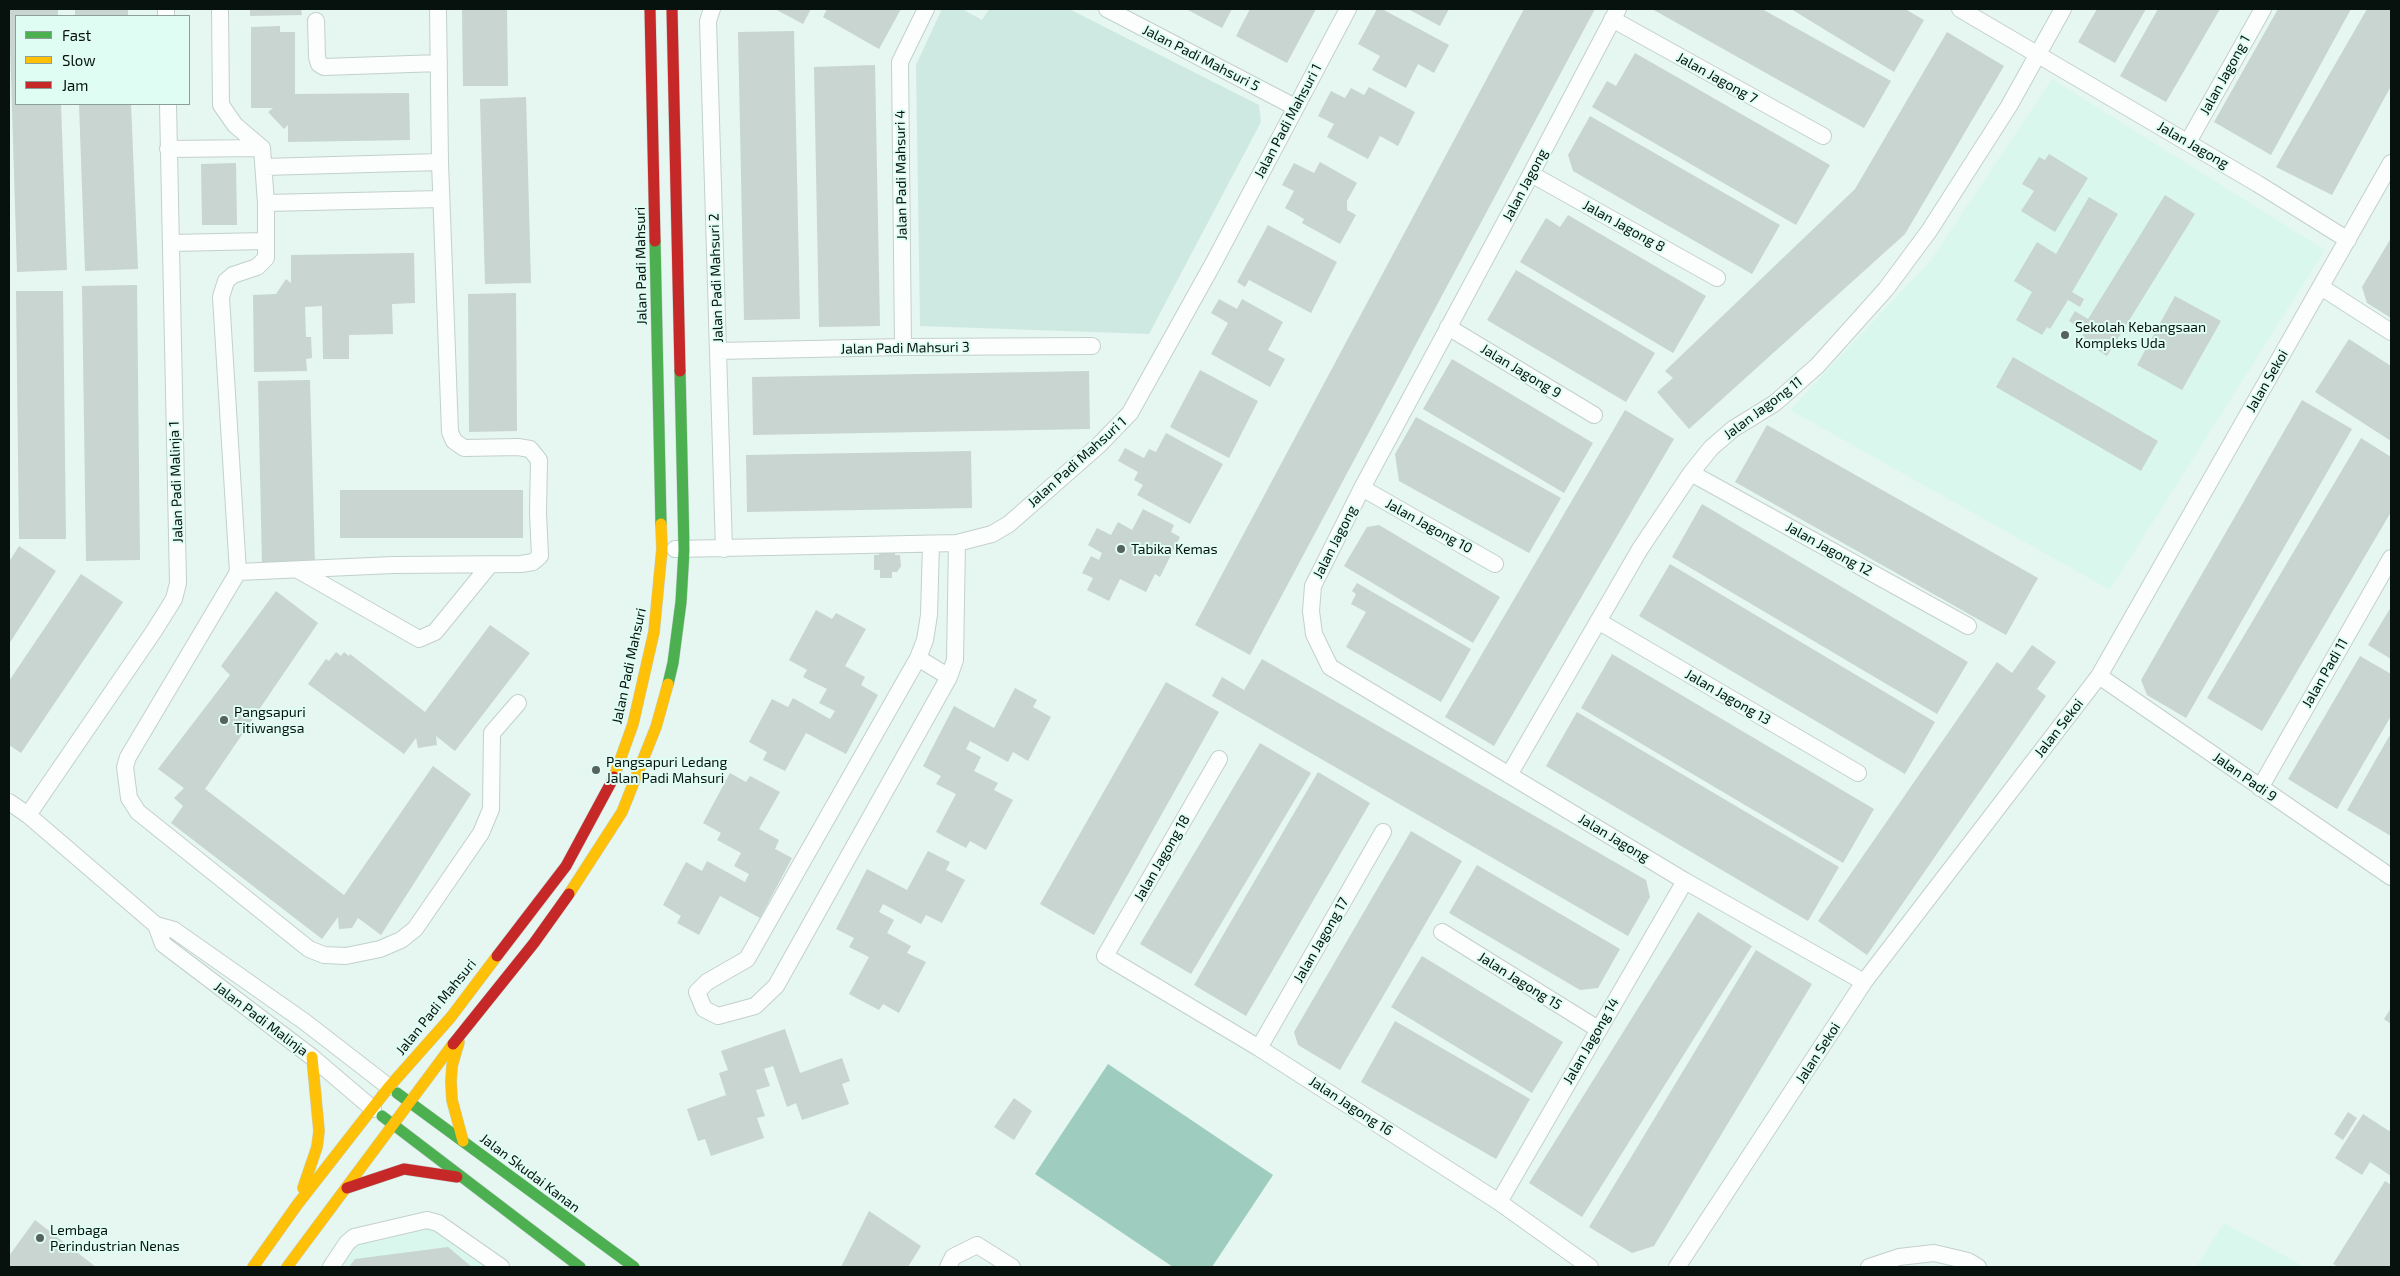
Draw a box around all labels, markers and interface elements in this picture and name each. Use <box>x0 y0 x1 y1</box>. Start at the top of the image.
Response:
legend <box>15 15 190 105</box>
street label: Jalan Padi Mahsuri 5 <box>1140 21 1262 95</box>
text: Fast <box>62 26 91 44</box>
street label: Jalan Jagong 1 <box>2196 32 2254 118</box>
street label: Jalan Jagong 7 <box>1674 49 1760 107</box>
text: Slow <box>62 51 96 69</box>
street label: Jalan Padi Mahsuri 1 <box>1251 61 1325 181</box>
text: Jam <box>62 76 88 94</box>
street label: Jalan Padi Mahsuri 4 <box>891 110 911 240</box>
street label: Jalan Jagong <box>2154 118 2232 172</box>
street label: Jalan Jagong <box>1499 146 1551 224</box>
street label: Jalan Jagong 8 <box>1580 197 1668 255</box>
street label: Jalan Padi Mahsuri <box>632 207 650 325</box>
street label: Jalan Padi Mahsuri 2 <box>705 213 727 343</box>
place label: Sekolah Kebangsaan Kompleks Uda <box>2075 319 2206 352</box>
marker: Sekolah Kebangsaan Kompleks Uda <box>2059 329 2071 341</box>
street label: Jalan Padi Mahsuri 3 <box>840 338 970 358</box>
street label: Jalan Jagong 9 <box>1478 340 1564 402</box>
street label: Jalan Sekoi <box>2242 347 2292 415</box>
street label: Jalan Jagong 11 <box>1720 373 1806 443</box>
street label: Jalan Padi Mahsuri 1 <box>1024 413 1130 511</box>
street label: Jalan Padi Malinja 1 <box>165 421 187 543</box>
street label: Jalan Jagong 10 <box>1383 495 1475 557</box>
street label: Jalan Jagong <box>1309 503 1361 581</box>
street label: Jalan Jagong 12 <box>1783 518 1875 580</box>
place label: Tabika Kemas <box>1131 541 1218 557</box>
marker: Tabika Kemas <box>1115 543 1127 555</box>
street label: Jalan Padi Mahsuri <box>608 606 650 726</box>
street label: Jalan Padi 11 <box>2298 635 2352 711</box>
street label: Jalan Jagong 13 <box>1682 666 1774 728</box>
street label: Jalan Sekoi <box>2031 696 2087 760</box>
place label: Pangsapuri Titiwangsa <box>234 704 306 736</box>
marker: Pangsapuri Titiwangsa <box>218 714 230 726</box>
street label: Jalan Padi 9 <box>2210 749 2280 805</box>
place label: Pangsapuri Ledang Jalan Padi Mahsuri <box>606 754 727 786</box>
marker: Pangsapuri Ledang Jalan Padi Mahsuri <box>590 764 602 776</box>
street label: Jalan Jagong <box>1576 810 1652 866</box>
street label: Jalan Jagong 18 <box>1131 812 1193 904</box>
street label: Jalan Jagong 17 <box>1290 894 1352 986</box>
street label: Jalan Jagong 15 <box>1475 948 1565 1014</box>
street label: Jalan Padi Mahsuri <box>392 956 480 1058</box>
street label: Jalan Padi Malinja <box>211 978 311 1060</box>
street label: Jalan Jagong 14 <box>1559 995 1623 1087</box>
street label: Jalan Sekoi <box>1792 1019 1844 1087</box>
street label: Jalan Jagong 16 <box>1306 1073 1396 1139</box>
street label: Jalan Skudai Kanan <box>477 1130 583 1216</box>
place label: Lembaga Perindustrian Nenas <box>50 1222 180 1254</box>
marker: Lembaga Perindustrian Nenas <box>34 1232 46 1244</box>

